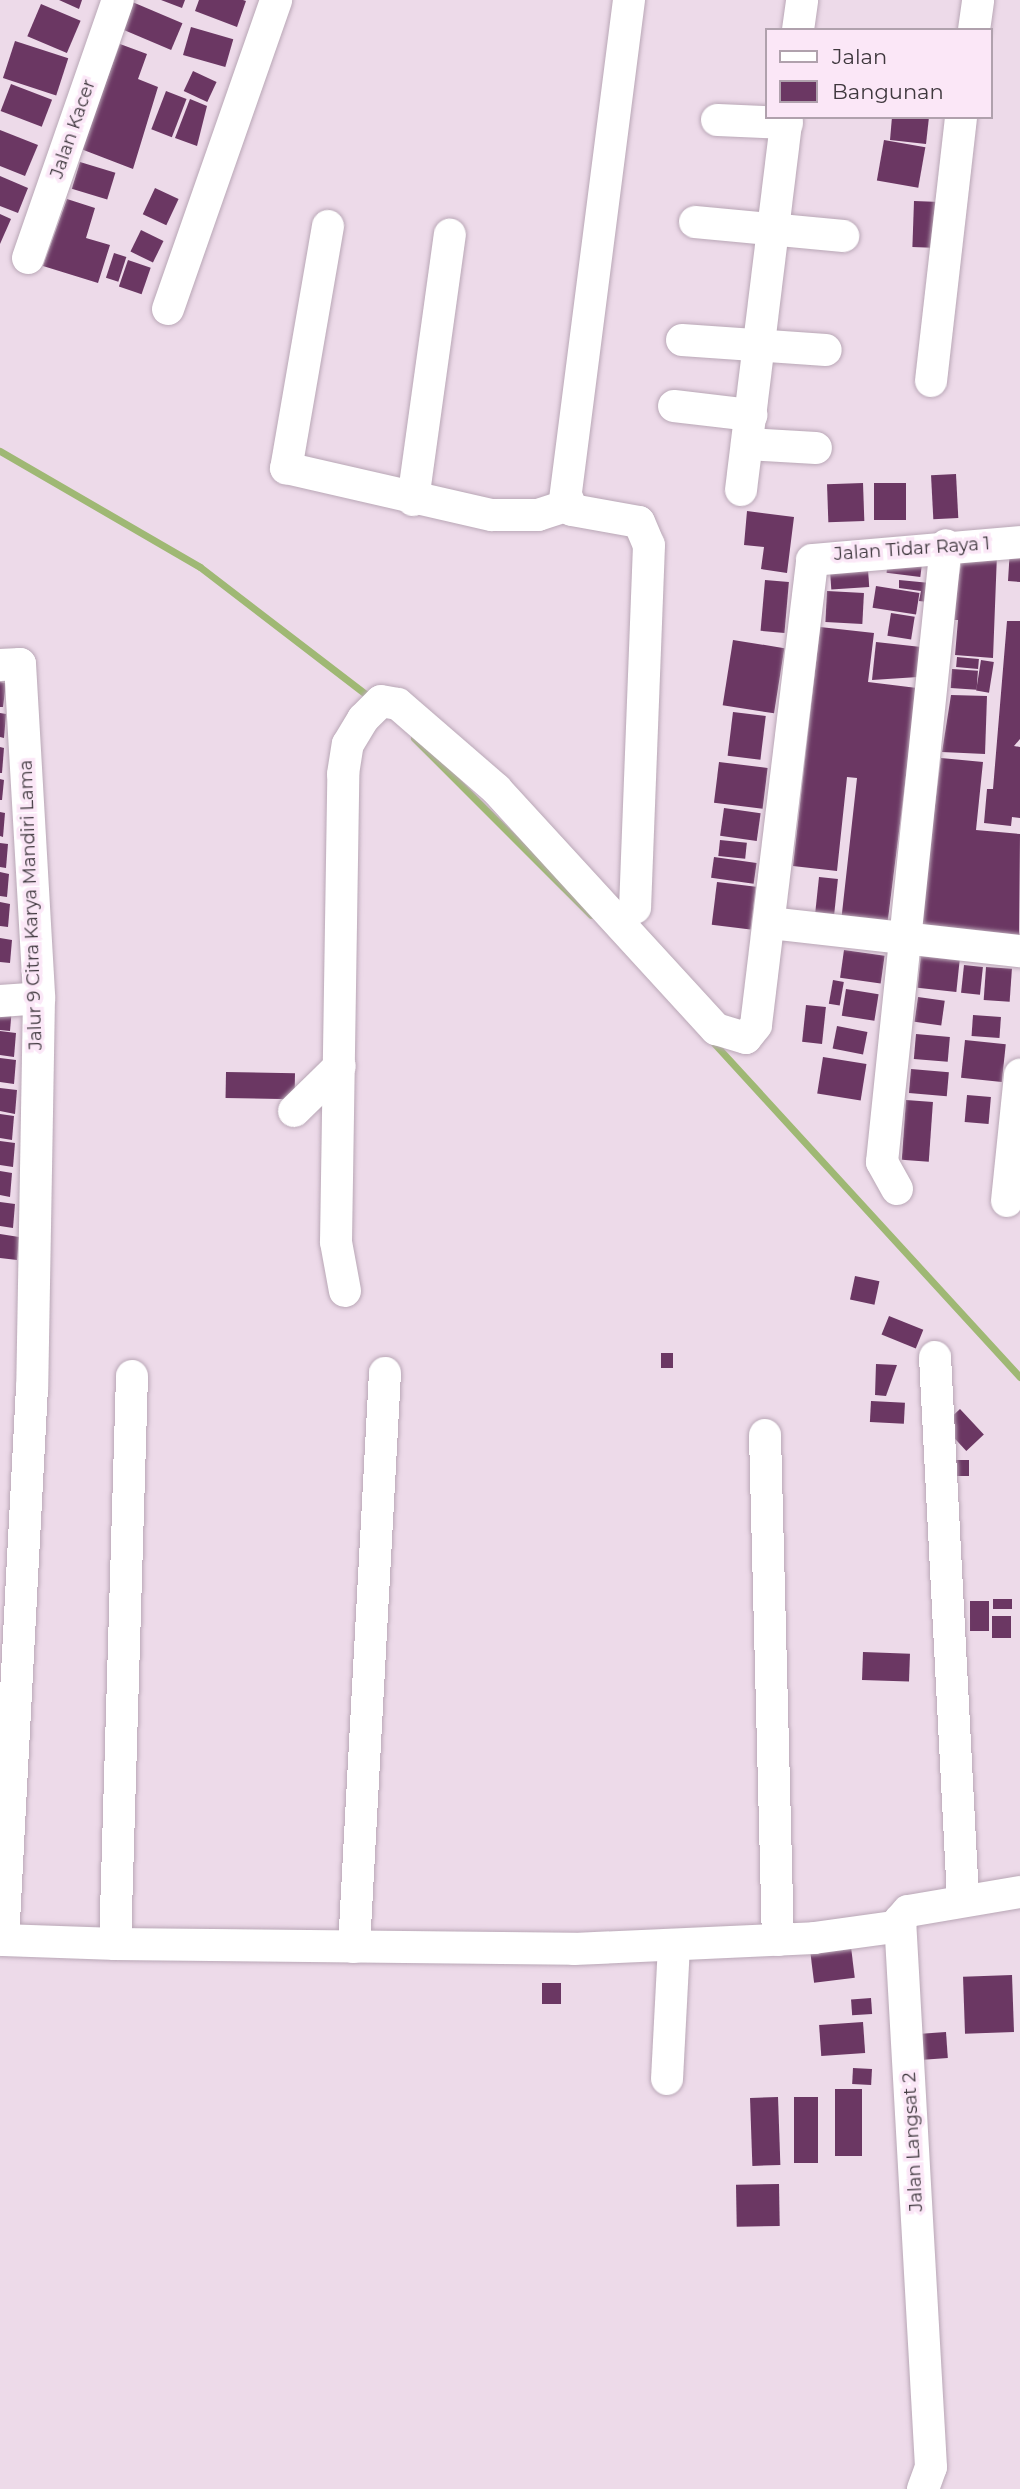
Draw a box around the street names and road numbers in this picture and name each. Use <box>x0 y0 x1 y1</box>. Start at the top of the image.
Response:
street label: Jalan Kacer <box>46 77 100 181</box>
street label: Jalan Tidar Raya 1 <box>833 533 991 565</box>
street label: Jalur 9 Citra Karya Mandiri Lama <box>15 760 47 1050</box>
street label: Jalan Langsat 2 <box>899 2072 927 2212</box>

